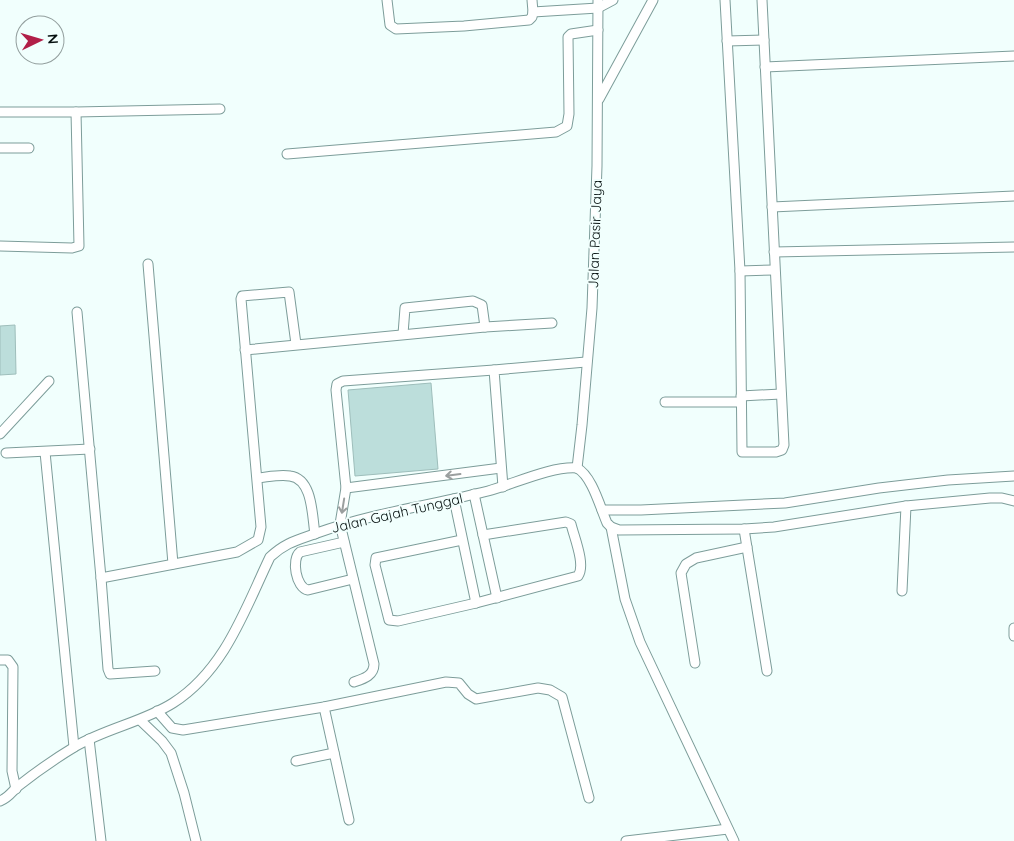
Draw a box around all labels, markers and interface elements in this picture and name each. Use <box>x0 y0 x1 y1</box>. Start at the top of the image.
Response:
north arrow <box>15 15 65 65</box>
text: N <box>44 33 62 45</box>
street label: Jalan Pasir Jaya <box>584 179 606 289</box>
one-way arrow <box>445 470 461 480</box>
street label: Jalan Gajah Tunggal <box>329 489 465 537</box>
one-way arrow <box>338 498 348 514</box>

